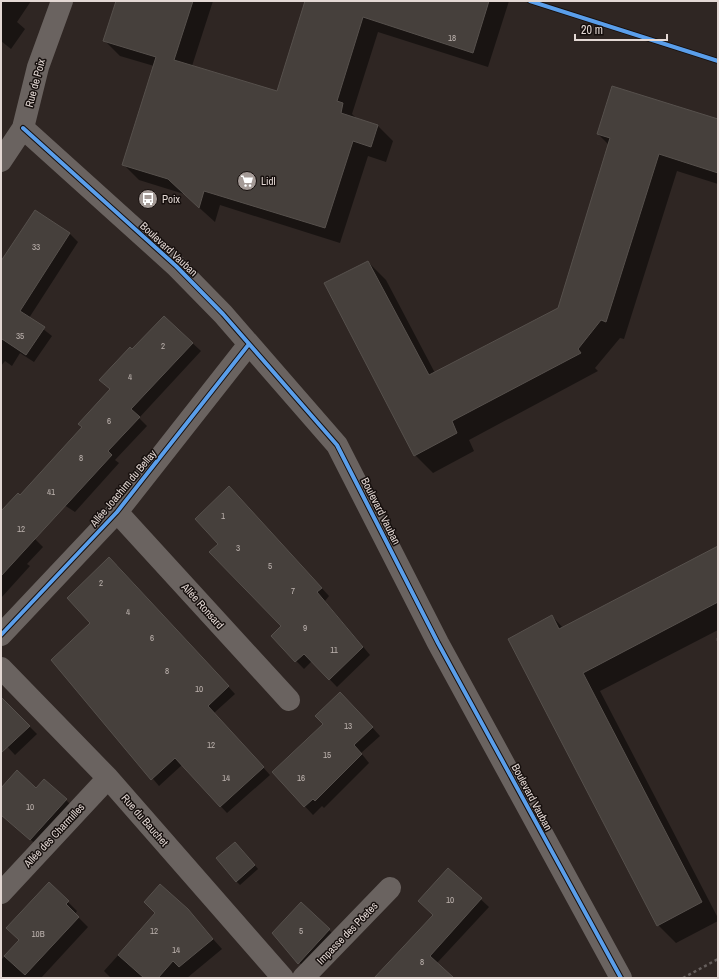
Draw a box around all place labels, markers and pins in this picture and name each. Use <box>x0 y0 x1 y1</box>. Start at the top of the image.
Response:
supermarket icon: Lidl <box>236 170 258 192</box>
place label: Lidl <box>261 174 276 188</box>
bus stop icon: Poix <box>137 188 159 210</box>
place label: Poix <box>162 192 181 206</box>

